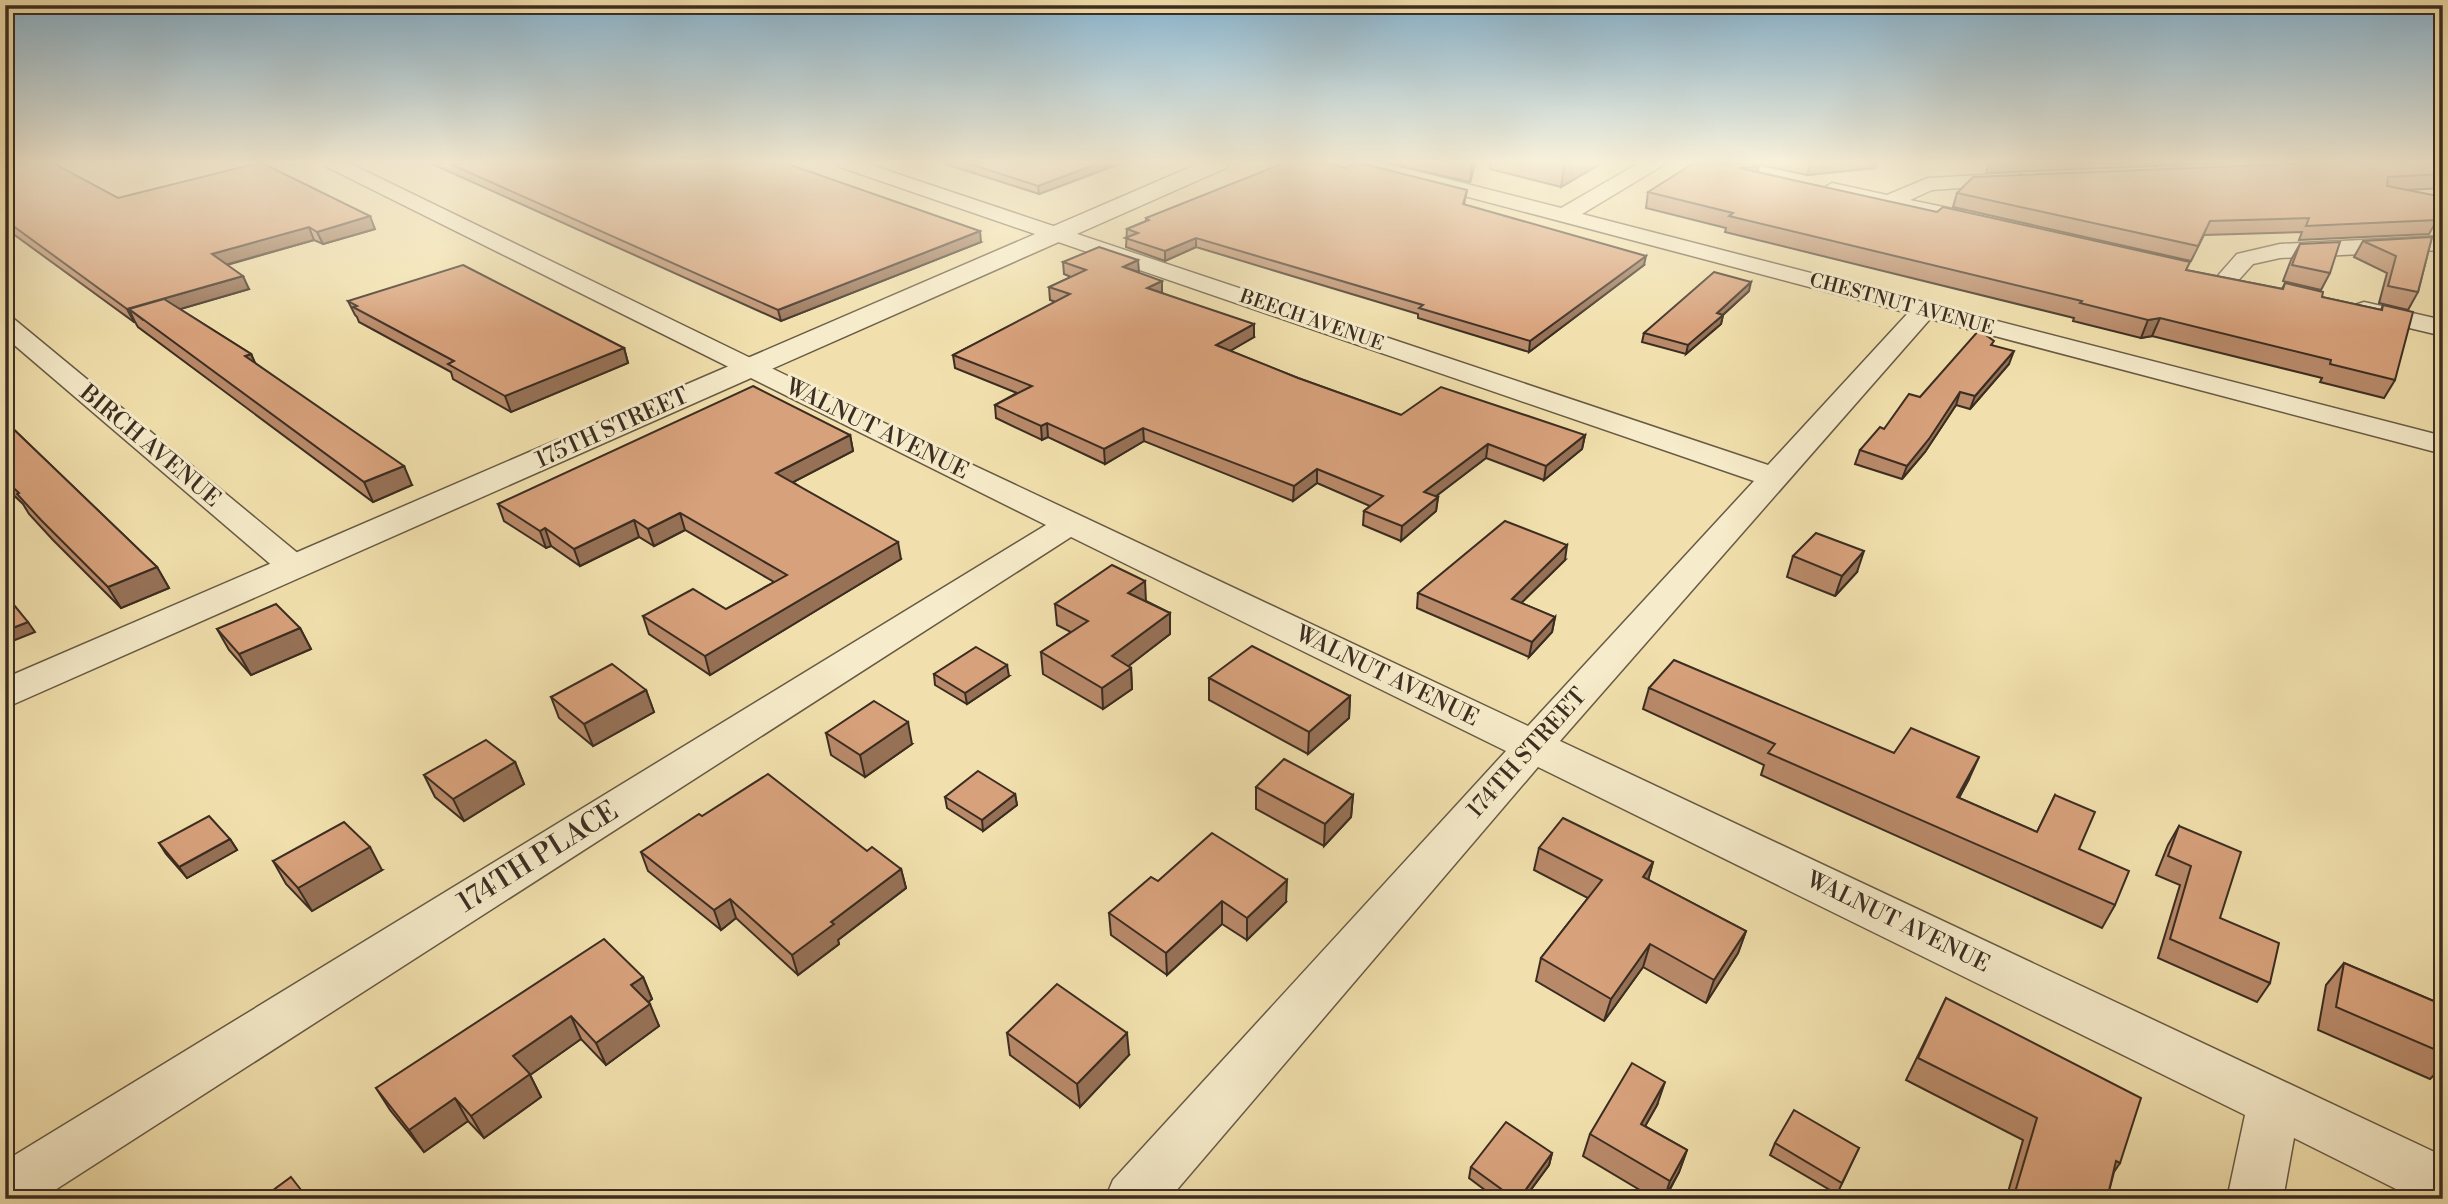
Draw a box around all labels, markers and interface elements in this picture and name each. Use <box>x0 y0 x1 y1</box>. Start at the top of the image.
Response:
street label: CHESTNUT AVENUE <box>1807 268 1997 340</box>
street label: BEECH AVENUE <box>1236 284 1387 356</box>
street label: WALNUT AVENUE <box>780 372 973 485</box>
street label: BIRCH AVENUE <box>73 378 226 513</box>
street label: 175TH STREET <box>531 382 693 474</box>
street label: WALNUT AVENUE <box>1290 619 1483 732</box>
street label: 174TH STREET <box>1461 682 1593 824</box>
street label: 174TH PLACE <box>451 794 625 920</box>
street label: WALNUT AVENUE <box>1801 865 1994 978</box>

